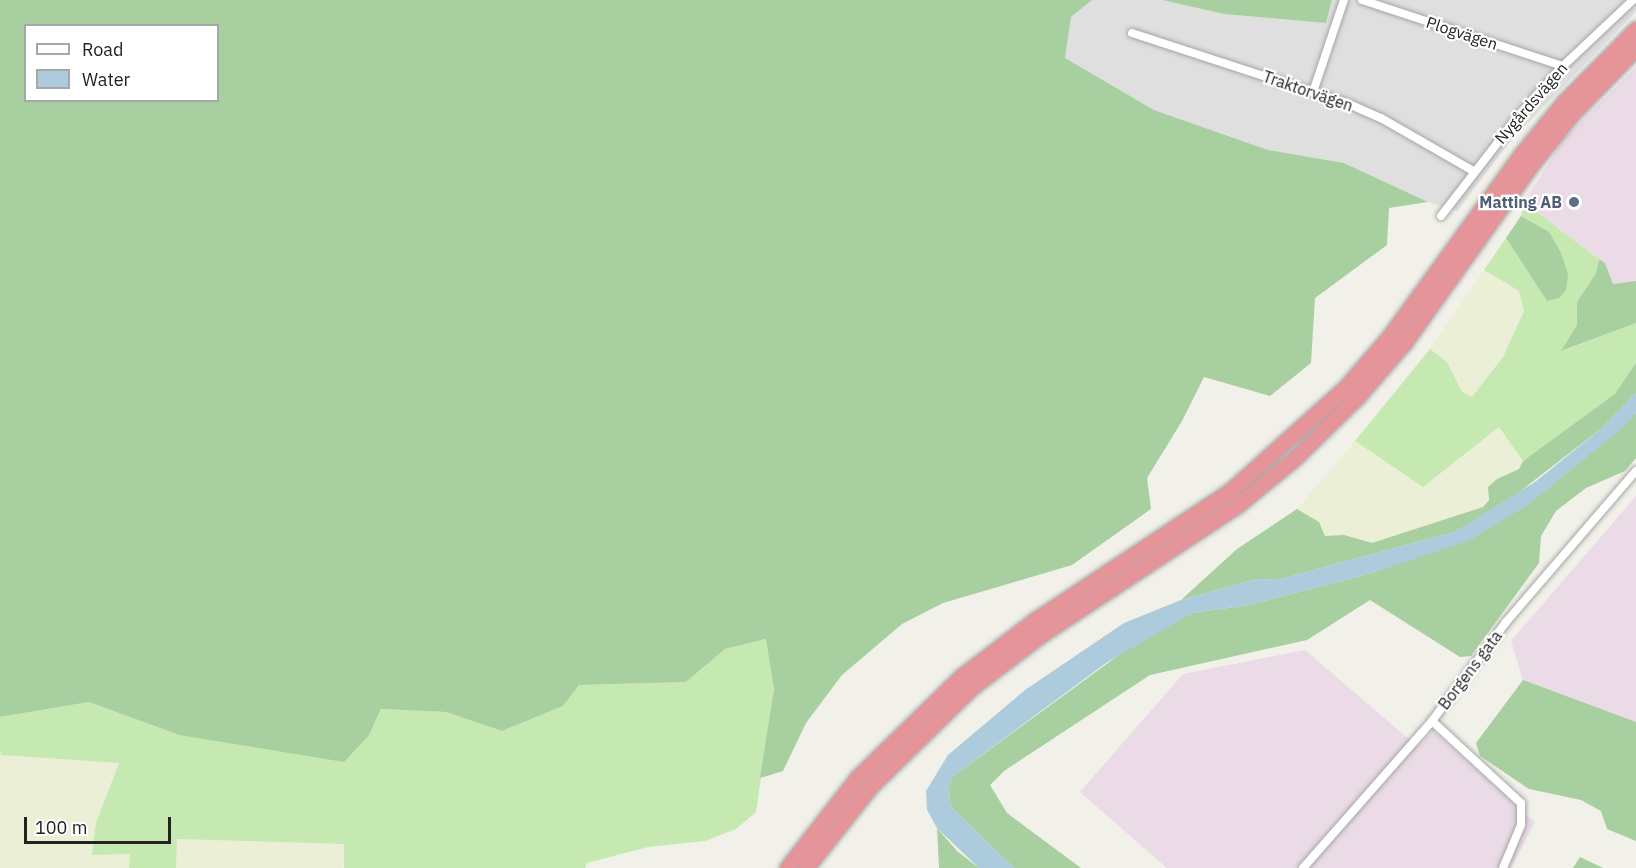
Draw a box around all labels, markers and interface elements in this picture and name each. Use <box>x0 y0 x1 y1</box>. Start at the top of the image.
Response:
street label: Plogvägen <box>1424 12 1500 54</box>
legend <box>24 24 219 102</box>
text: Road <box>82 38 123 61</box>
street label: Nygårdsvägen <box>1491 59 1571 147</box>
street label: Traktorvägen <box>1260 67 1356 115</box>
text: Water <box>82 68 130 91</box>
place label: Matting AB <box>1479 192 1562 212</box>
marker: Matting AB <box>1567 195 1581 209</box>
street label: Borgens gata <box>1434 627 1506 713</box>
scale bar <box>27 805 174 843</box>
text: 100 m <box>35 816 87 839</box>

